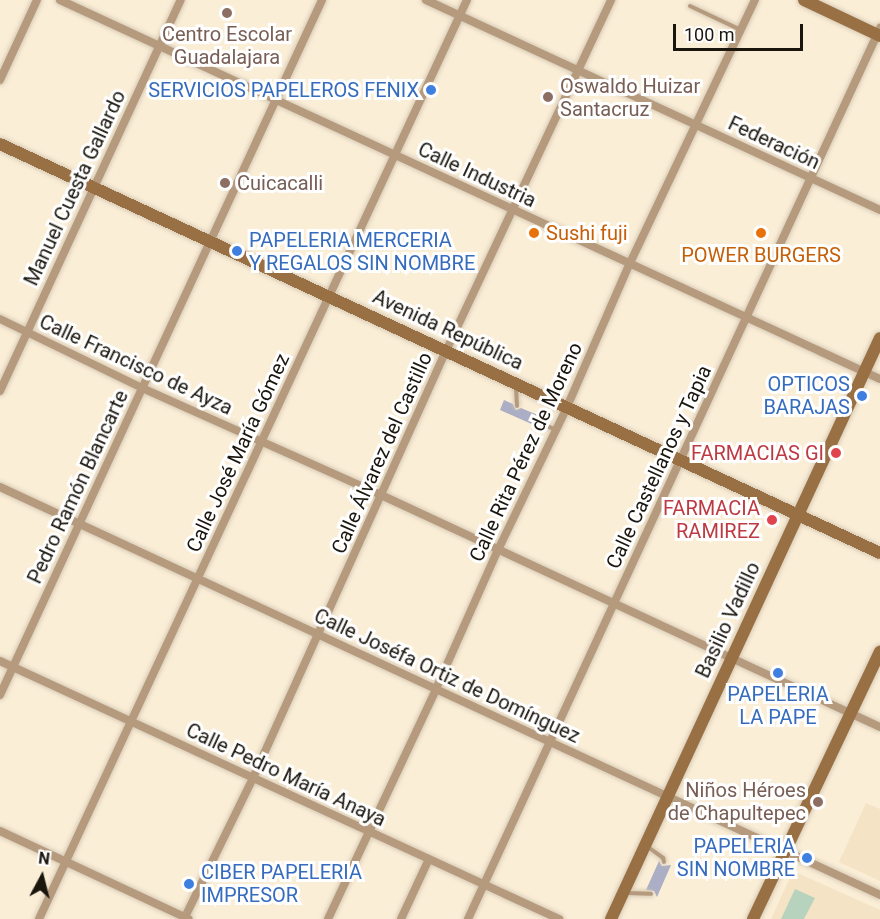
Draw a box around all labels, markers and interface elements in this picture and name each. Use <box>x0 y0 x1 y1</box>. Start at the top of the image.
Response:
marker: Centro Escolar Guadalajara <box>220 6 234 20</box>
scale bar <box>676 12 806 50</box>
place label: Centro Escolar Guadalajara <box>162 22 292 69</box>
text: 100 m <box>684 24 735 45</box>
place label: Oswaldo Huizar Santacruz <box>560 74 700 121</box>
place label: SERVICIOS PAPELEROS FENIX <box>148 78 419 102</box>
marker: SERVICIOS PAPELEROS FENIX <box>424 83 438 97</box>
street label: Manuel Cuesta Gallardo <box>19 87 131 289</box>
marker: Oswaldo Huizar Santacruz <box>541 90 555 104</box>
street label: Federación <box>724 111 824 175</box>
street label: Calle Industria <box>414 137 540 213</box>
place label: Cuicacalli <box>237 171 323 195</box>
marker: Cuicacalli <box>218 176 232 190</box>
place label: Sushi fuji <box>546 221 628 245</box>
marker: Sushi fuji <box>527 226 541 240</box>
marker: POWER BURGERS <box>754 226 768 240</box>
place label: PAPELERIA MERCERIA Y REGALOS SIN NOMBRE <box>249 228 475 275</box>
place label: POWER BURGERS <box>681 243 841 267</box>
marker: PAPELERIA MERCERIA Y REGALOS SIN NOMBRE <box>230 244 244 258</box>
street label: Avenida República <box>369 285 527 375</box>
street label: Calle Francisco de Ayza <box>36 310 236 420</box>
street label: Calle Rita Pérez de Moreno <box>465 338 587 566</box>
street label: Calle Álvarez del Castillo <box>327 349 437 557</box>
street label: Calle José María Gómez <box>181 350 295 556</box>
street label: Calle Castellanos y Tapia <box>601 361 717 573</box>
place label: OPTICOS BARAJAS <box>763 372 850 419</box>
street label: Pedro Ramón Blancarte <box>23 387 133 587</box>
marker: OPTICOS BARAJAS <box>855 389 869 403</box>
place label: FARMACIAS GI <box>691 441 824 465</box>
marker: FARMACIAS GI <box>829 446 843 460</box>
place label: FARMACIA RAMIREZ <box>663 496 760 543</box>
marker: FARMACIA RAMIREZ <box>765 513 779 527</box>
street label: Basilio Vadillo <box>691 558 765 682</box>
street label: Calle Joséfa Ortiz de Domínguez <box>310 604 584 748</box>
marker: PAPELERIA LA PAPE <box>771 666 785 680</box>
place label: PAPELERIA LA PAPE <box>727 682 829 729</box>
street label: Calle Pedro María Anaya <box>182 718 390 832</box>
place label: Niños Héroes de Chapultepec <box>668 778 806 825</box>
marker: Niños Héroes de Chapultepec <box>811 795 825 809</box>
place label: PAPELERIA SIN NOMBRE <box>677 834 795 881</box>
north arrow <box>12 847 72 907</box>
text: N <box>37 849 51 869</box>
marker: PAPELERIA SIN NOMBRE <box>800 851 814 865</box>
place label: CIBER PAPELERIA IMPRESOR <box>201 861 362 908</box>
marker: CIBER PAPELERIA IMPRESOR <box>182 877 196 891</box>

